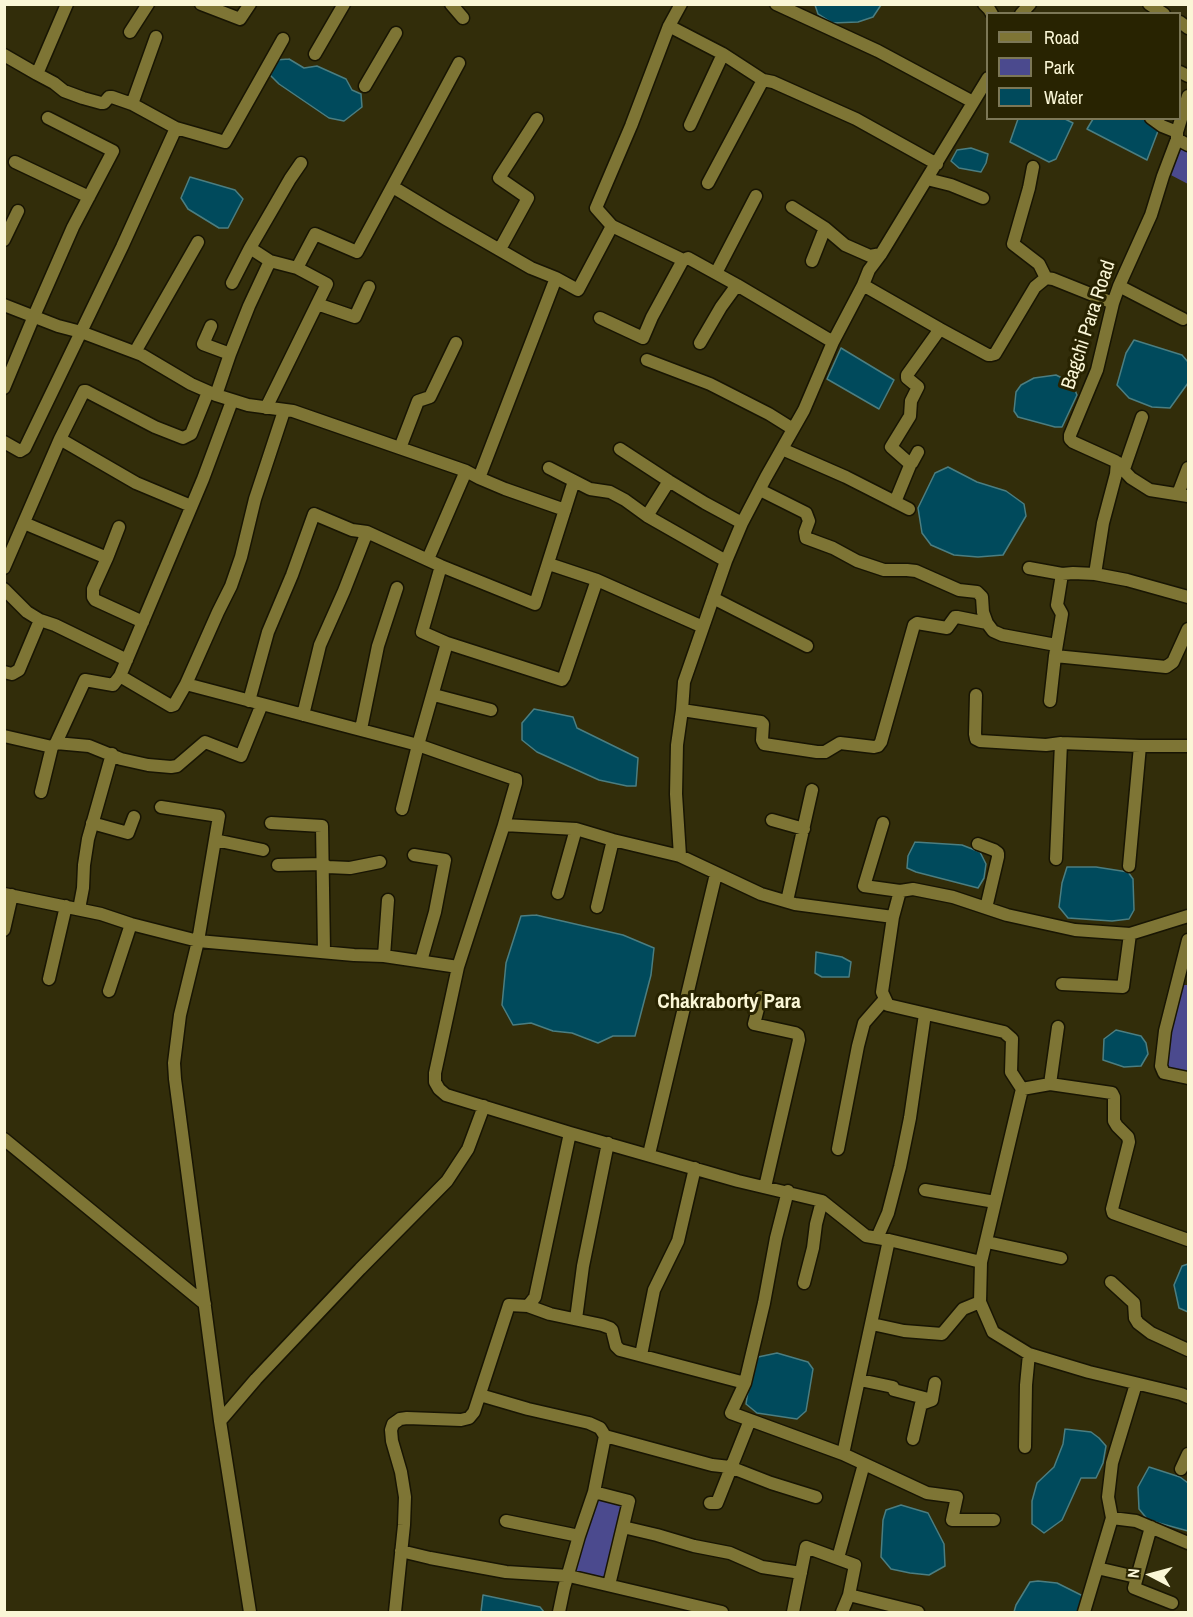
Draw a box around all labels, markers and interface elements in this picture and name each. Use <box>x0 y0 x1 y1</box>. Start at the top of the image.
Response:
legend <box>986 12 1181 120</box>
text: Road <box>1044 25 1079 50</box>
text: Park <box>1044 55 1074 80</box>
text: Water <box>1044 85 1083 110</box>
street label: Bagchi Para Road <box>1057 258 1121 392</box>
district label: Chakraborty Para <box>657 989 801 1015</box>
north arrow <box>1121 1545 1181 1605</box>
text: N <box>1122 1567 1145 1579</box>

